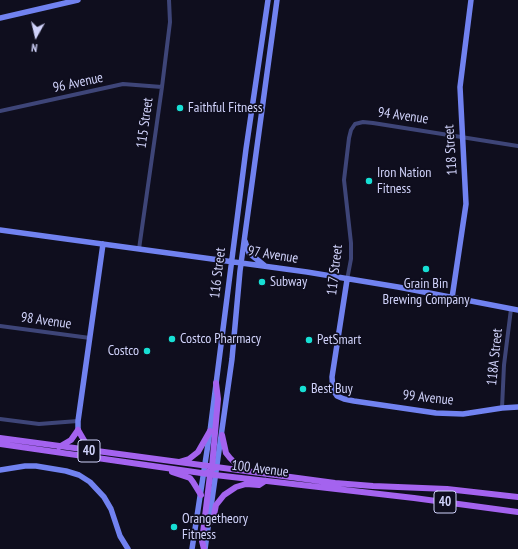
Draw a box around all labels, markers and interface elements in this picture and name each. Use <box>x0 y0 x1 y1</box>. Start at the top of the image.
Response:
north arrow <box>16 16 56 56</box>
text: N <box>30 41 38 55</box>
street label: 96 Avenue <box>51 69 105 97</box>
street label: 115 Street <box>133 97 157 149</box>
place label: Faithful Fitness <box>188 100 262 116</box>
marker: Faithful Fitness <box>175 103 185 113</box>
street label: 94 Avenue <box>377 104 429 128</box>
street label: 118 Street <box>441 124 461 176</box>
place label: Iron Nation Fitness <box>377 165 431 198</box>
marker: Iron Nation Fitness <box>364 176 374 186</box>
street label: 97 Avenue <box>247 243 299 267</box>
street label: 117 Street <box>324 244 346 296</box>
street label: 116 Street <box>207 247 229 299</box>
marker: Grain Bin Brewing Company <box>421 264 431 274</box>
place label: Subway <box>270 274 307 290</box>
place label: Grain Bin Brewing Company <box>383 276 469 308</box>
marker: Subway <box>257 277 267 287</box>
street label: 98 Avenue <box>20 309 72 333</box>
street label: 118A Street <box>484 328 506 386</box>
place label: Costco Pharmacy <box>180 331 261 347</box>
place label: PetSmart <box>317 332 361 348</box>
marker: Costco Pharmacy <box>167 334 177 344</box>
marker: PetSmart <box>304 335 314 345</box>
place label: Costco <box>108 343 139 359</box>
marker: Costco <box>142 346 152 356</box>
place label: Best Buy <box>311 381 353 397</box>
marker: Best Buy <box>298 384 308 394</box>
street label: 99 Avenue <box>402 387 454 409</box>
road number: 40 <box>78 440 100 462</box>
street label: 100 Avenue <box>231 457 289 481</box>
road number: 40 <box>434 491 456 513</box>
place label: Orangetheory Fitness <box>182 511 248 544</box>
marker: Orangetheory Fitness <box>169 522 179 532</box>

